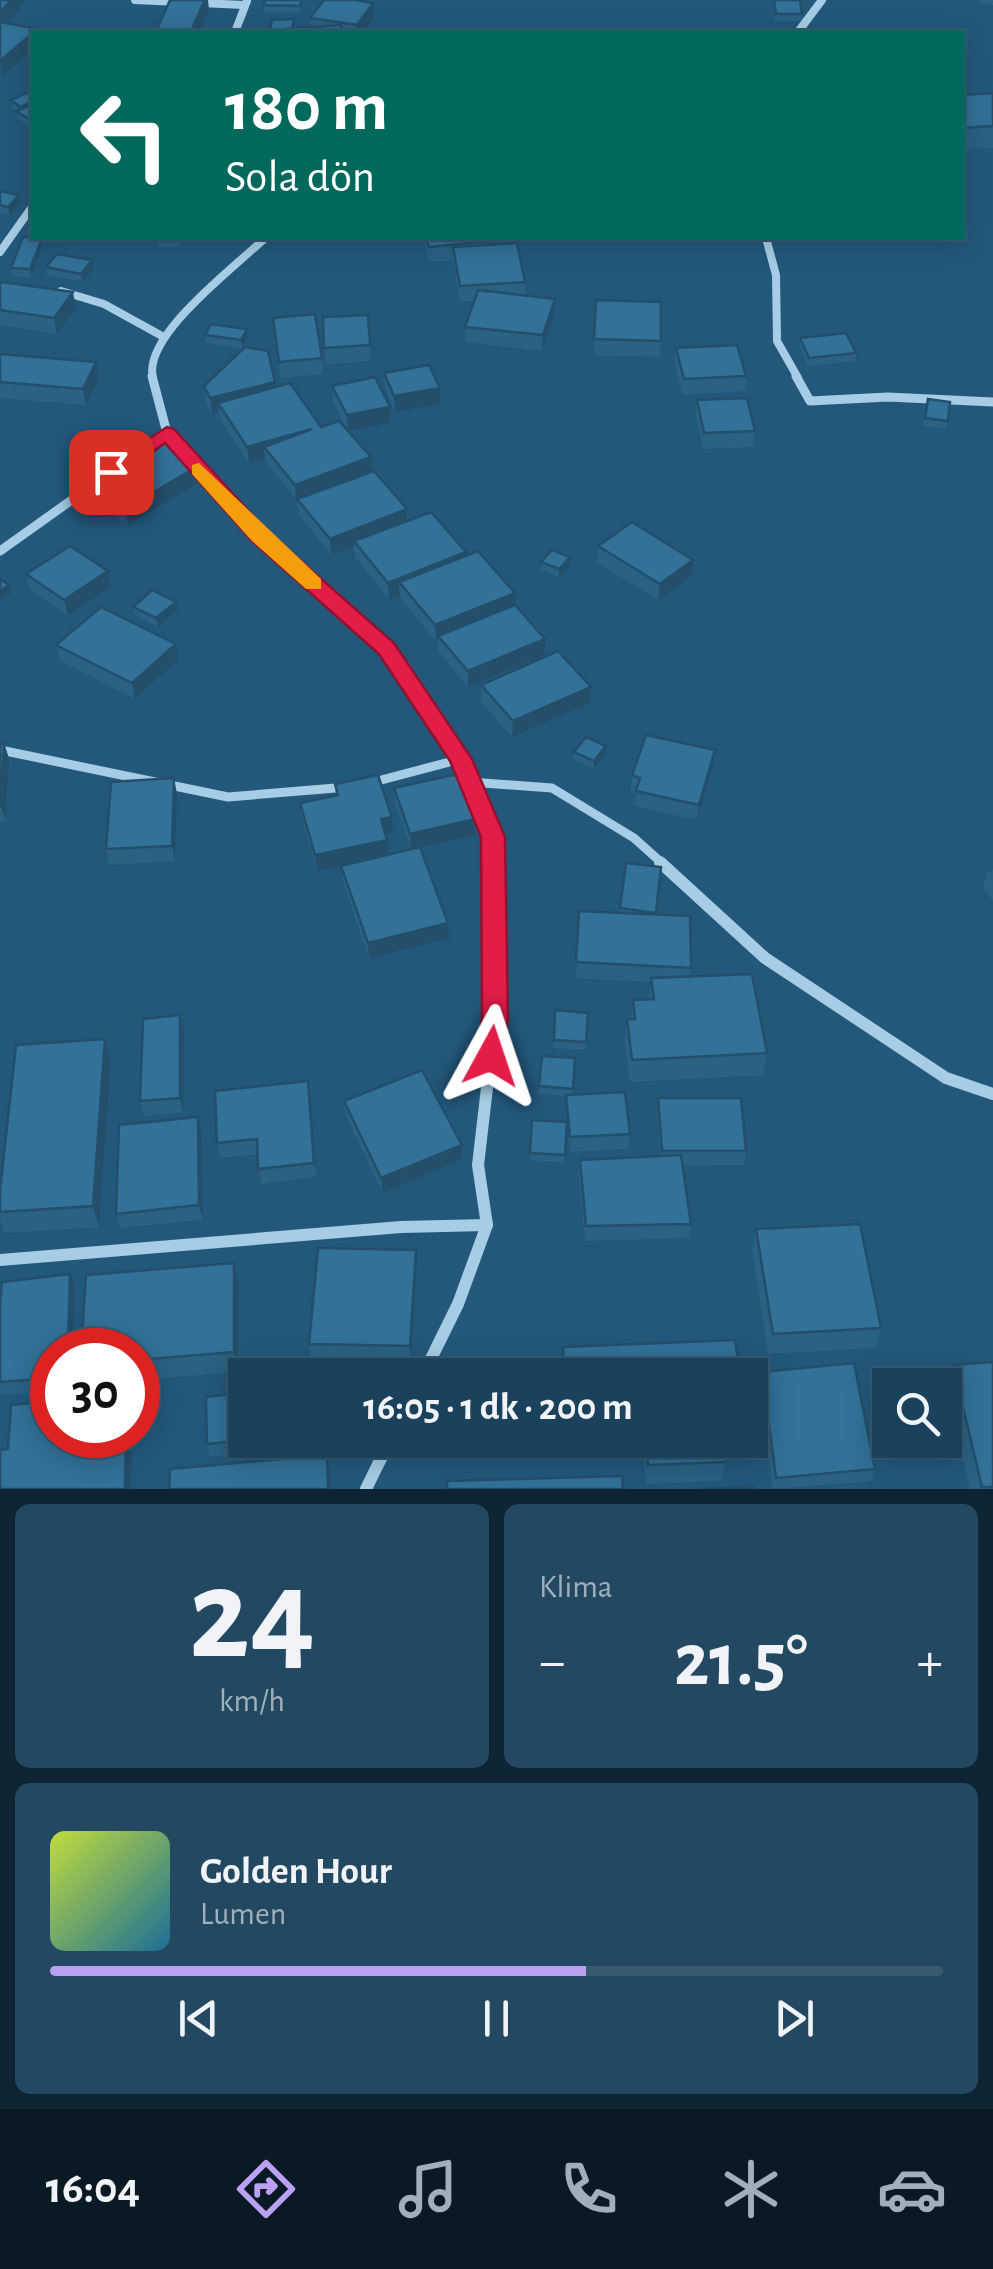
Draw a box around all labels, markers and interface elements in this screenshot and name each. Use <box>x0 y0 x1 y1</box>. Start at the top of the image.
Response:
icon: left <box>60 70 190 200</box>
text: 180 m <box>225 73 388 143</box>
text: Sola dön <box>225 155 375 200</box>
pin <box>69 430 154 515</box>
icon: arrive <box>84 445 139 500</box>
position arrow <box>439 1004 543 1108</box>
speed limit sign: 30 <box>30 1328 160 1458</box>
map controls <box>872 1368 962 1458</box>
button: search <box>872 1368 962 1458</box>
text: 16:05 · 1 dk · 200 m <box>363 1389 633 1427</box>
text: 24 <box>189 1552 315 1682</box>
text: Klima <box>539 1571 613 1603</box>
text: 21.5° <box>674 1624 808 1699</box>
text: − <box>539 1635 565 1690</box>
text: + <box>917 1635 943 1690</box>
text: km/h <box>219 1685 285 1717</box>
text: Golden Hour <box>200 1853 392 1891</box>
text: Lumen <box>200 1898 286 1930</box>
icon: previous <box>171 1991 226 2046</box>
icon: pause <box>469 1991 524 2046</box>
icon: next <box>767 1991 822 2046</box>
icon: directions <box>231 2154 301 2224</box>
icon: music <box>393 2154 463 2224</box>
icon: phone <box>554 2154 624 2224</box>
icon: climate <box>716 2154 786 2224</box>
icon: car <box>877 2154 947 2224</box>
text: 16:04 <box>46 2166 140 2211</box>

